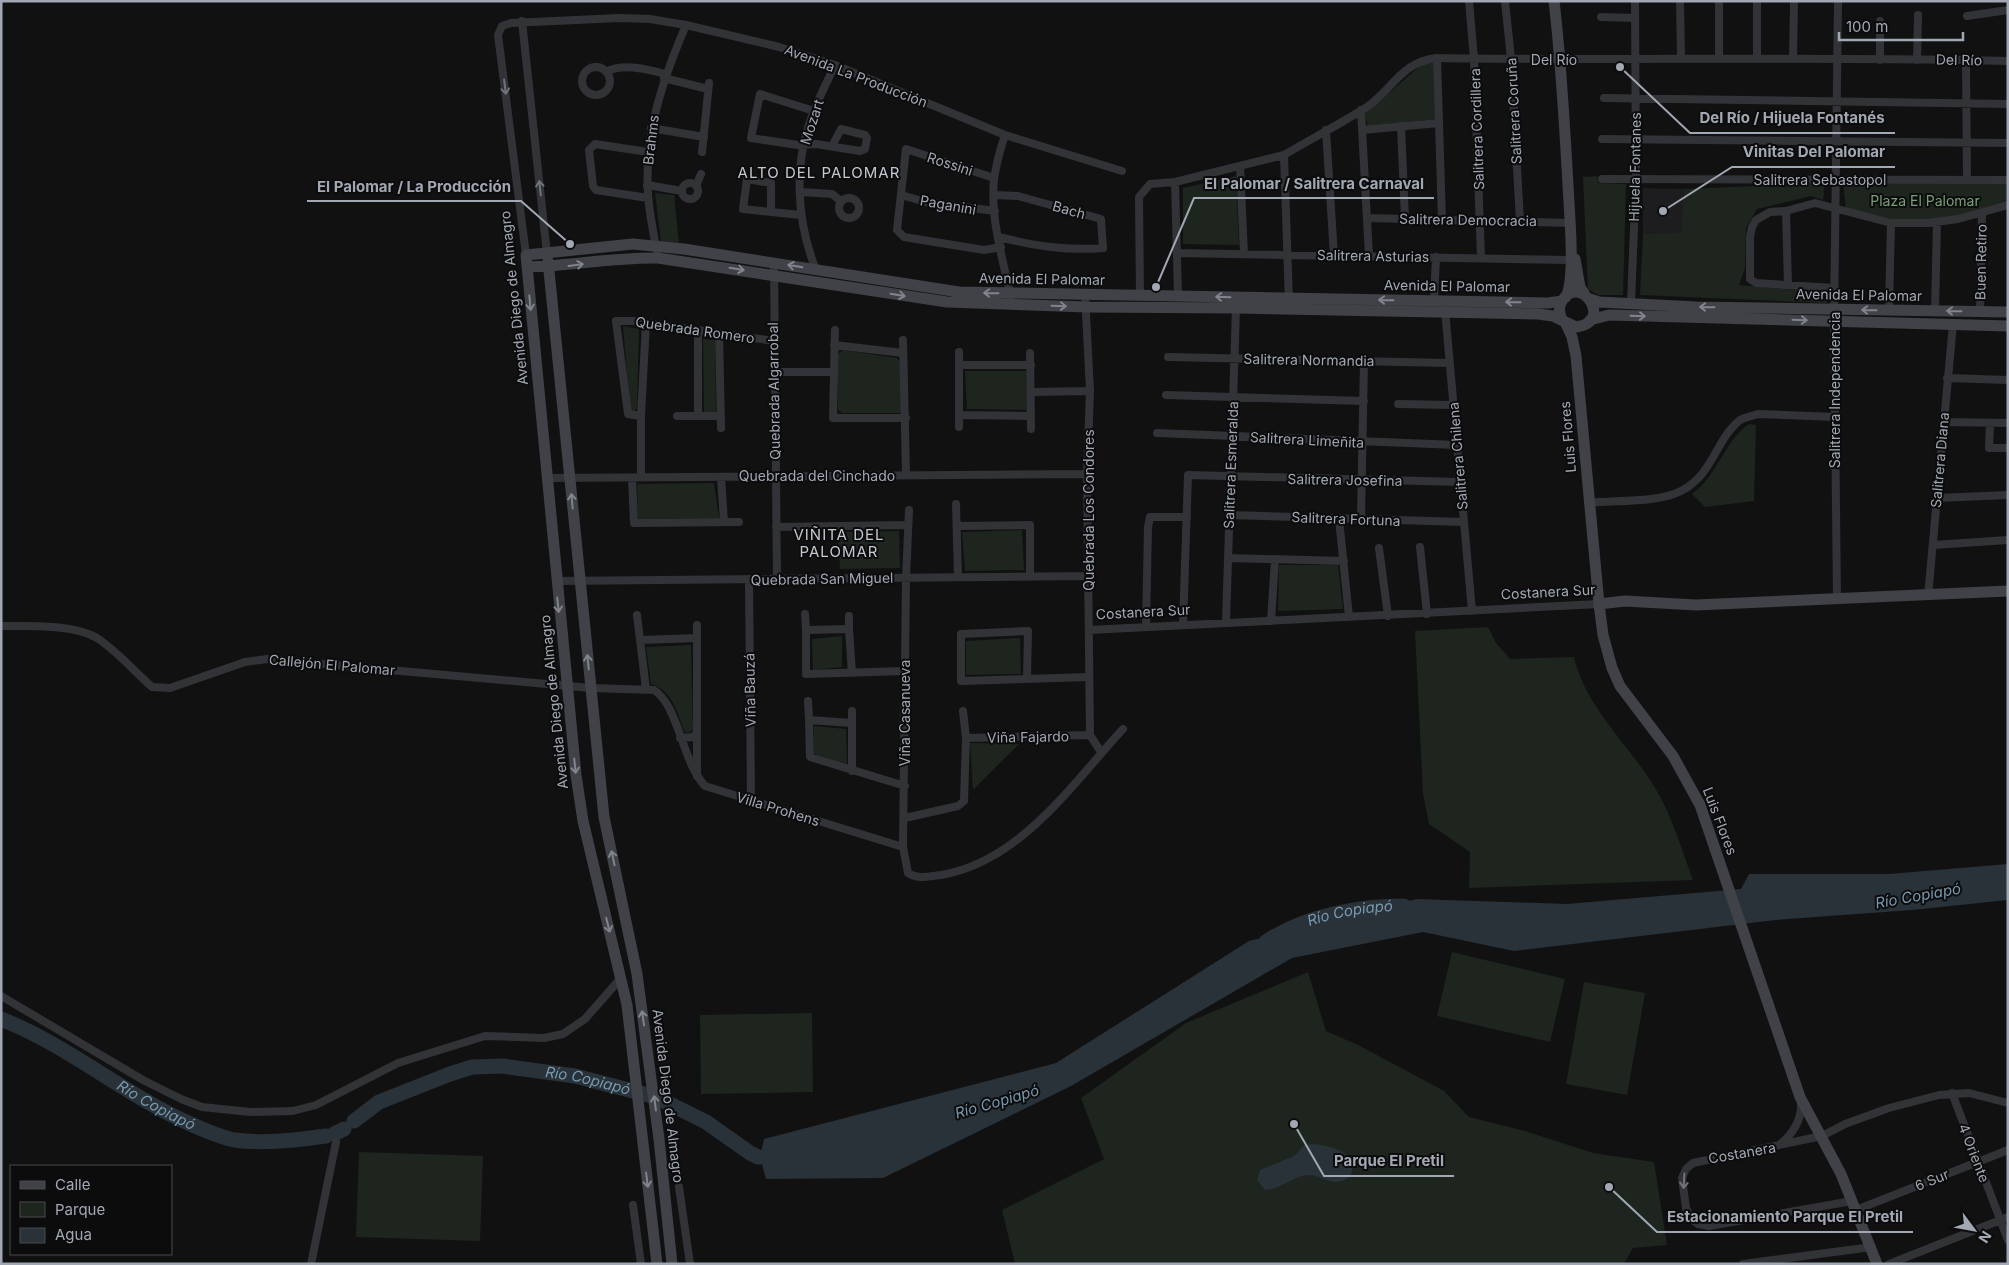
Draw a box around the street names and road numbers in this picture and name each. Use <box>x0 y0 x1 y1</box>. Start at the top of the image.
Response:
street label: Avenida La Producción <box>782 40 930 111</box>
street label: Del Río <box>1531 51 1577 68</box>
street label: Del Río <box>1936 51 1982 68</box>
street label: Salitrera Coruña <box>1502 57 1525 165</box>
street label: Salitrera Cordillera <box>1466 68 1487 190</box>
street label: Mozart <box>796 97 827 147</box>
street label: Hijuela Fontanes <box>1625 112 1644 222</box>
street label: Brahms <box>639 114 662 166</box>
street label: Rossini <box>925 148 975 179</box>
street label: Salitrera Sebastopol <box>1754 171 1886 188</box>
street label: Paganini <box>919 191 977 218</box>
street label: Bach <box>1051 197 1087 222</box>
street label: Avenida Diego de Almagro <box>496 210 531 386</box>
street label: Salitrera Democracia <box>1399 210 1537 229</box>
street label: Buen Retiro <box>1971 224 1990 300</box>
street label: Salitrera Asturias <box>1317 246 1429 265</box>
street label: Avenida El Palomar <box>979 269 1105 288</box>
street label: Avenida El Palomar <box>1384 276 1510 295</box>
street label: Avenida El Palomar <box>1796 285 1922 304</box>
street label: Salitrera Independencia <box>1826 312 1843 468</box>
street label: Quebrada Romero <box>634 313 756 346</box>
street label: Quebrada Algarrobal <box>764 322 783 460</box>
street label: Salitrera Normandia <box>1243 350 1375 369</box>
street label: Salitrera Esmeralda <box>1220 401 1241 529</box>
street label: Salitrera Chilena <box>1444 401 1471 511</box>
street label: Luis Flores <box>1556 401 1579 473</box>
street label: Salitrera Diana <box>1927 411 1952 508</box>
street label: Salitrera Limeñita <box>1249 428 1365 451</box>
street label: Quebrada Los Condores <box>1080 429 1097 591</box>
street label: Quebrada del Cinchado <box>739 467 895 484</box>
street label: Salitrera Josefina <box>1287 470 1403 489</box>
street label: Salitrera Fortuna <box>1291 508 1401 529</box>
street label: Quebrada San Miguel <box>750 569 893 588</box>
street label: Costanera Sur <box>1500 581 1596 602</box>
street label: Costanera Sur <box>1095 601 1191 622</box>
street label: Avenida Diego de Almagro <box>536 614 571 790</box>
street label: Callejón El Palomar <box>268 651 396 678</box>
street label: Viña Bauzá <box>740 653 759 727</box>
street label: Viña Casanueva <box>896 660 913 766</box>
street label: Viña Fajardo <box>987 727 1069 746</box>
street label: Luis Flores <box>1700 784 1741 857</box>
street label: Villa Prohens <box>734 788 822 829</box>
street label: Avenida Diego de Almagro <box>649 1008 688 1184</box>
street label: 4 Oriente <box>1955 1121 1993 1185</box>
street label: Costanera <box>1707 1138 1777 1167</box>
street label: 6 Sur <box>1912 1165 1951 1194</box>

